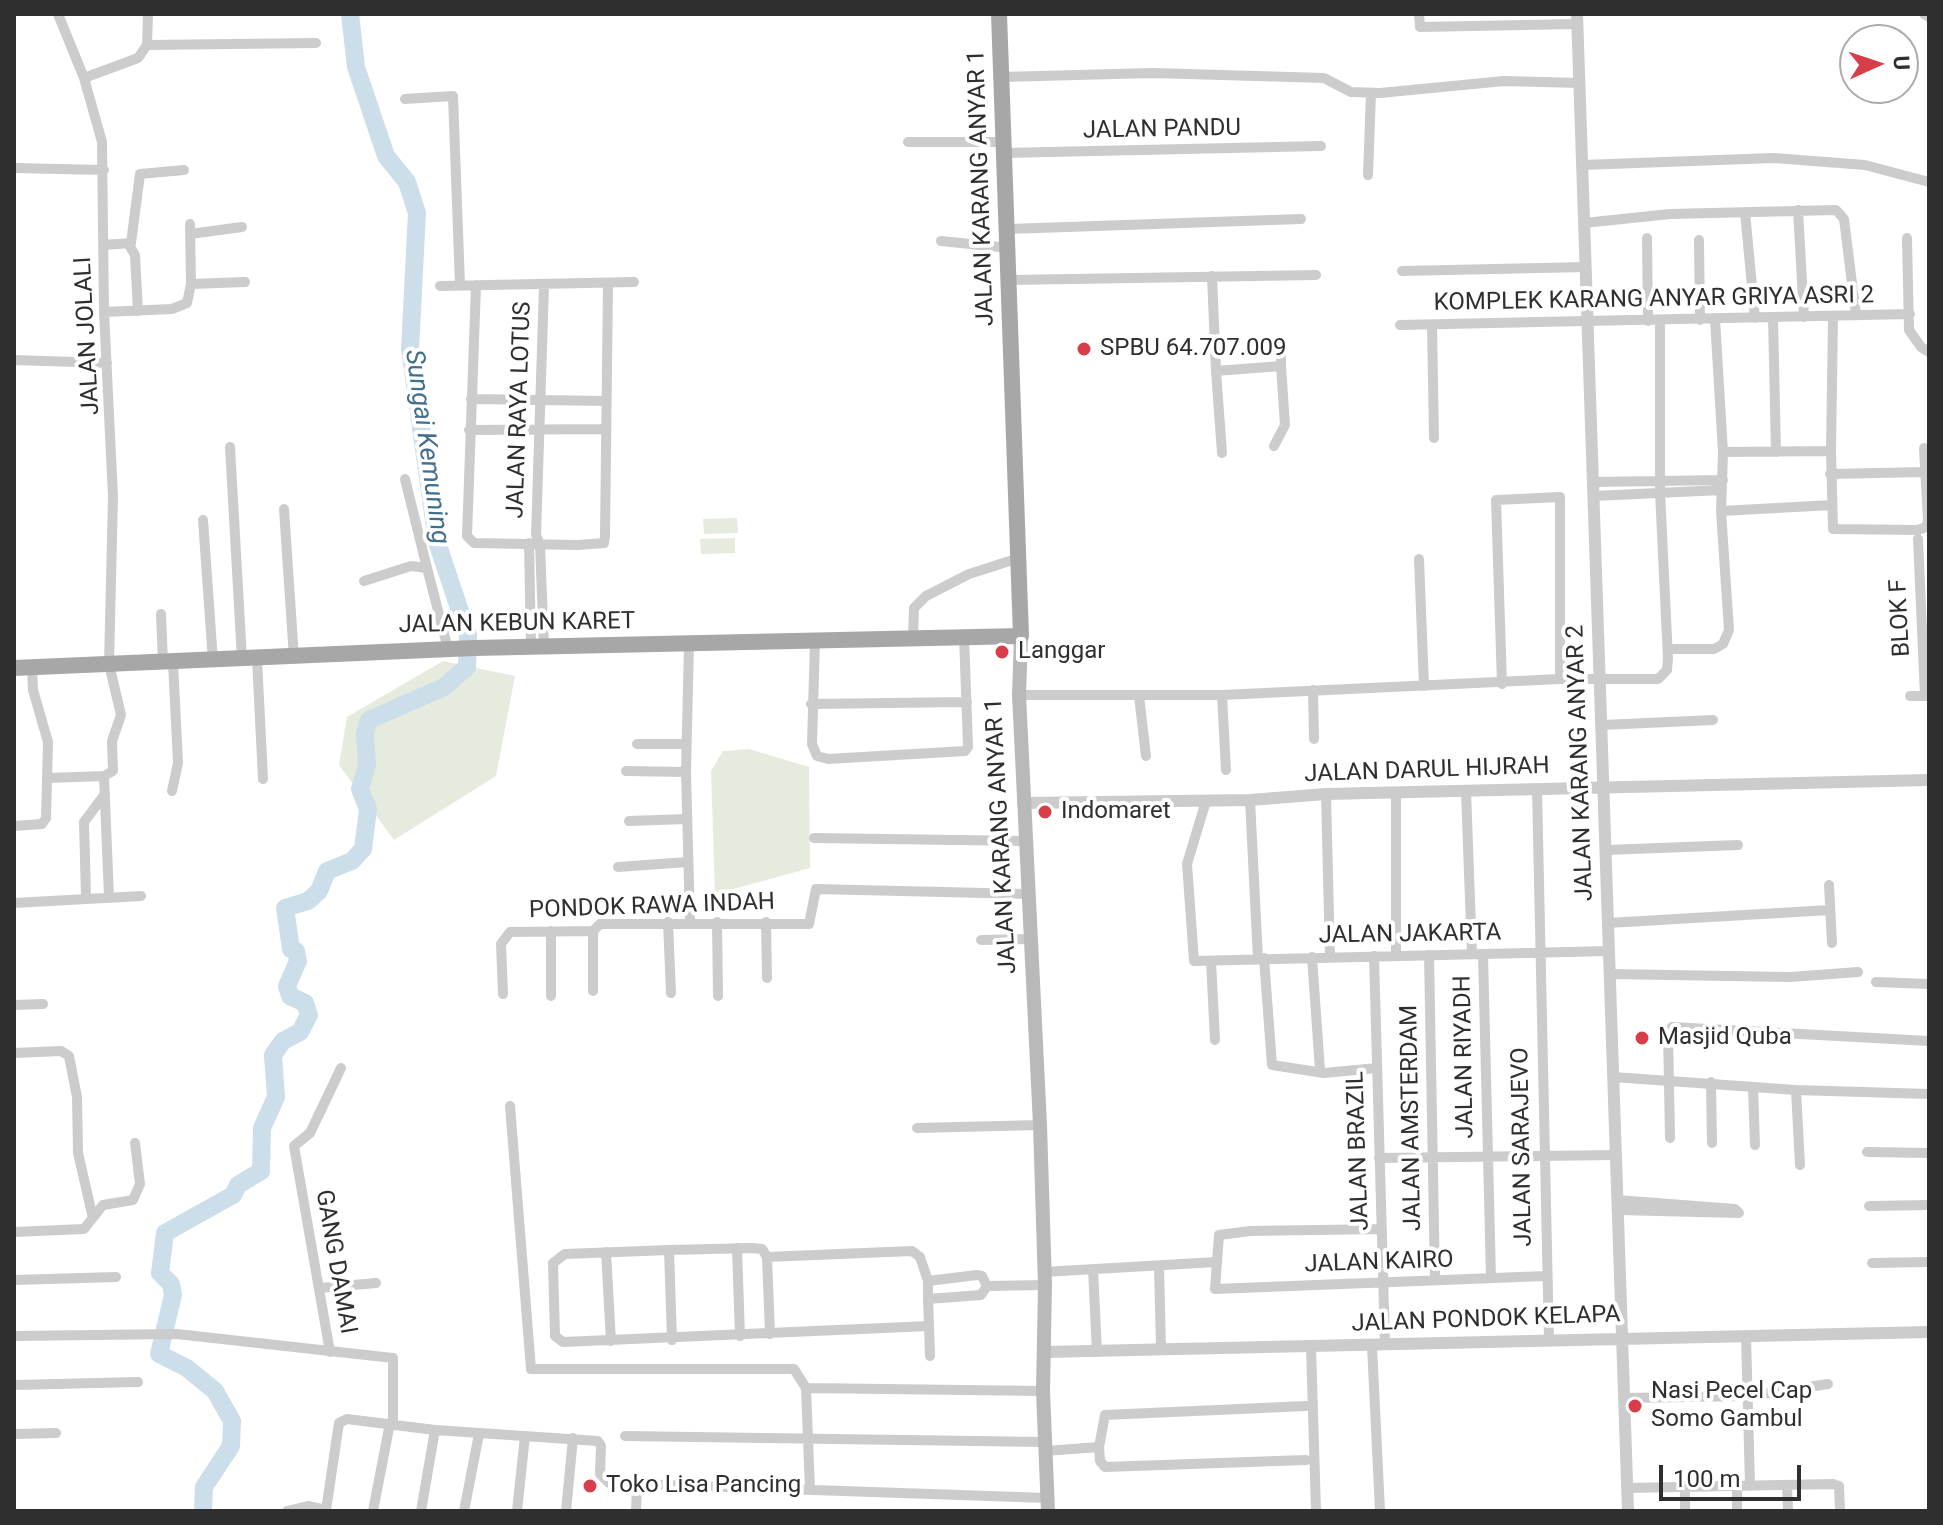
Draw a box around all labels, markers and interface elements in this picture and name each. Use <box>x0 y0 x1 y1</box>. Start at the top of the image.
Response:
north arrow <box>1839 24 1919 104</box>
street label: JALAN KARANG ANYAR 1 <box>963 49 1001 327</box>
text: U <box>1889 55 1914 71</box>
street label: JALAN PANDU <box>1083 114 1241 146</box>
street label: JALAN JOLALI <box>69 256 107 416</box>
street label: KOMPLEK KARANG ANYAR GRIYA ASRI 2 <box>1434 282 1874 318</box>
street label: JALAN RAYA LOTUS <box>502 301 538 519</box>
place label: SPBU 64.707.009 <box>1100 335 1286 363</box>
marker: SPBU 64.707.009 <box>1075 340 1093 358</box>
water label: Sungai Kemuning <box>397 348 455 546</box>
street label: BLOK F <box>1885 578 1917 658</box>
street label: JALAN KEBUN KARET <box>399 608 635 640</box>
street label: JALAN KARANG ANYAR 2 <box>1562 624 1600 902</box>
place label: Langgar <box>1018 638 1105 666</box>
marker: Langgar <box>993 643 1011 661</box>
street label: JALAN KARANG ANYAR 1 <box>980 697 1024 975</box>
street label: JALAN DARUL HIJRAH <box>1304 752 1550 790</box>
place label: Indomaret <box>1061 798 1171 826</box>
marker: Indomaret <box>1036 803 1054 821</box>
street label: PONDOK RAWA INDAH <box>529 888 775 926</box>
street label: JALAN JAKARTA <box>1318 919 1502 951</box>
street label: JALAN RIYADH <box>1449 975 1481 1139</box>
street label: JALAN AMSTERDAM <box>1396 1005 1428 1231</box>
place label: Masjid Quba <box>1658 1024 1792 1052</box>
marker: Masjid Quba <box>1633 1029 1651 1047</box>
street label: JALAN SARAJEVO <box>1507 1047 1539 1247</box>
street label: JALAN BRAZIL <box>1342 1071 1376 1231</box>
street label: GANG DAMAI <box>308 1188 362 1336</box>
street label: JALAN KAIRO <box>1304 1246 1454 1280</box>
street label: JALAN PONDOK KELAPA <box>1351 1301 1621 1339</box>
place label: Nasi Pecel Cap Somo Gambul <box>1651 1378 1812 1434</box>
marker: Nasi Pecel Cap Somo Gambul <box>1626 1397 1644 1415</box>
scale bar <box>1663 1449 1805 1499</box>
text: 100 m <box>1673 1465 1740 1493</box>
place label: Toko Lisa Pancing <box>606 1472 801 1500</box>
marker: Toko Lisa Pancing <box>581 1477 599 1495</box>

